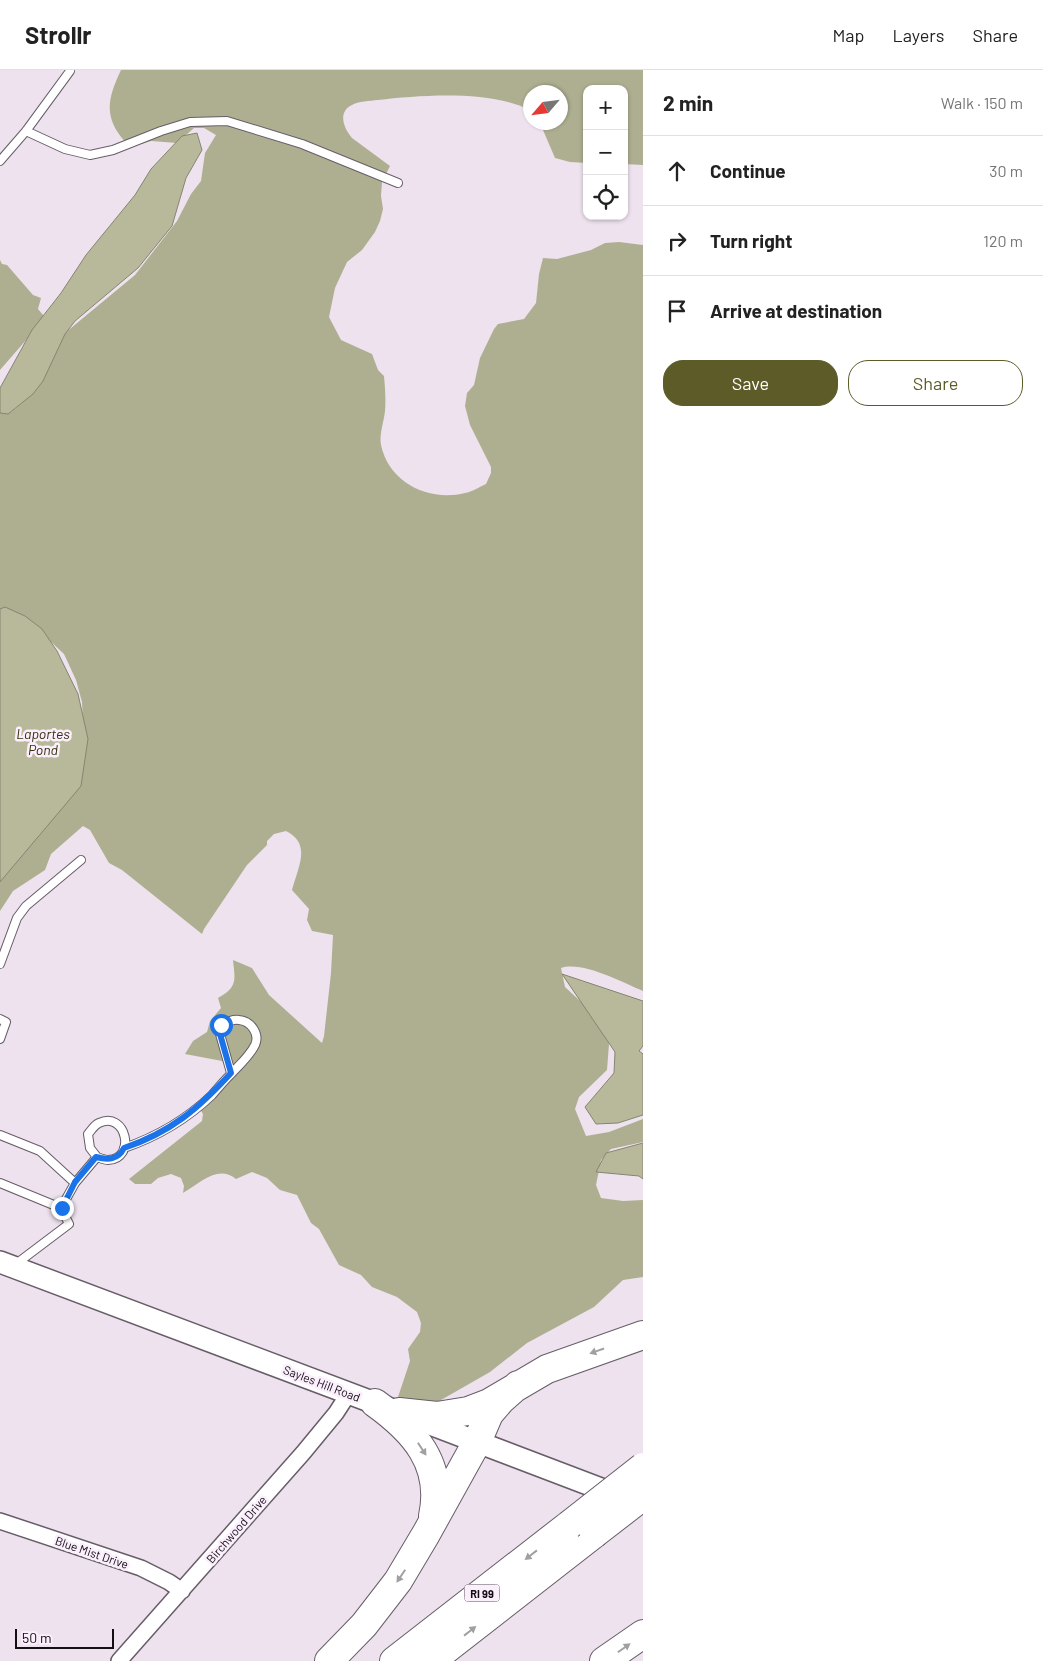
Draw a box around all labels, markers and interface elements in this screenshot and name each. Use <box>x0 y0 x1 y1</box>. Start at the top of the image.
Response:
text: Strollr <box>25 20 92 49</box>
text: Map <box>832 24 864 46</box>
text: Layers <box>892 24 945 46</box>
text: Share <box>973 24 1018 46</box>
north arrow <box>523 85 568 130</box>
map controls <box>583 85 628 220</box>
button: + <box>583 85 628 130</box>
text: 2 min <box>663 90 713 115</box>
text: Walk · 150 m <box>941 93 1023 112</box>
button: − <box>583 130 628 175</box>
icon: ahead <box>663 157 691 185</box>
text: Continue <box>710 159 786 182</box>
text: 30 m <box>989 161 1023 180</box>
button: locate <box>583 175 628 220</box>
icon: right <box>663 227 691 255</box>
text: Turn right <box>710 229 792 252</box>
text: 120 m <box>983 231 1023 250</box>
icon: arrive <box>663 297 691 325</box>
text: Arrive at destination <box>710 299 882 322</box>
button: Save <box>663 360 838 406</box>
button: Share <box>848 360 1023 406</box>
water label: Laportes Pond <box>16 725 70 758</box>
route start <box>210 1014 233 1037</box>
route end <box>51 1197 74 1220</box>
one-way arrow <box>589 1347 604 1355</box>
street label: Sayles Hill Road <box>282 1362 362 1404</box>
one-way arrow <box>417 1442 427 1456</box>
street label: Birchwood Drive <box>203 1492 269 1566</box>
street label: Blue Mist Drive <box>54 1533 130 1571</box>
one-way arrow <box>525 1549 538 1560</box>
one-way arrow <box>396 1569 406 1583</box>
road number: RI 99 <box>464 1585 500 1602</box>
scale bar <box>15 1626 114 1649</box>
one-way arrow <box>463 1626 477 1636</box>
text: 50 m <box>22 1629 51 1646</box>
one-way arrow <box>617 1643 631 1653</box>

